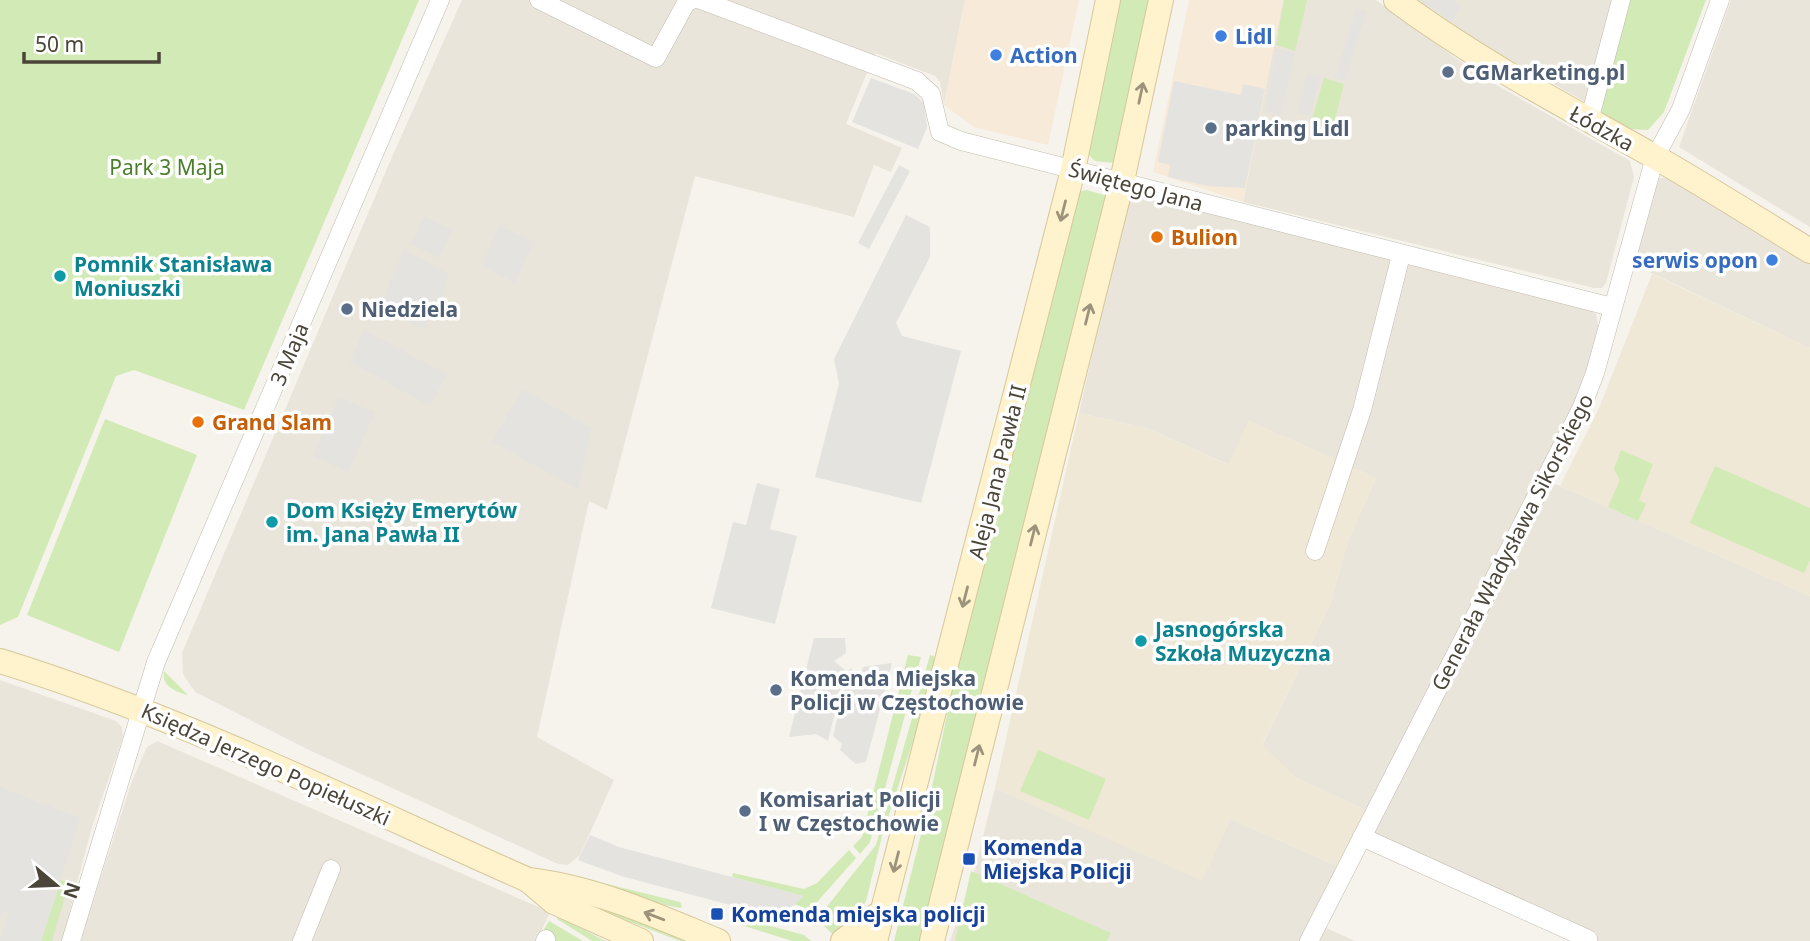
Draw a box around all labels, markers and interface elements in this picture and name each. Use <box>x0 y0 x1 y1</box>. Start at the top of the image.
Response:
scale bar <box>24 21 159 65</box>
place label: Lidl <box>1235 22 1273 50</box>
marker: Lidl <box>1213 28 1229 44</box>
text: 50 m <box>35 30 84 58</box>
place label: Action <box>1010 41 1078 69</box>
marker: Action <box>988 47 1004 63</box>
place label: CGMarketing.pl <box>1462 58 1625 86</box>
marker: CGMarketing.pl <box>1440 64 1456 80</box>
one-way arrow <box>1135 82 1148 105</box>
street label: Łódzka <box>1565 99 1639 157</box>
place label: parking Lidl <box>1225 114 1349 142</box>
marker: parking Lidl <box>1203 120 1219 136</box>
park label: Park 3 Maja <box>109 153 225 181</box>
street label: Świętego Jana <box>1066 155 1206 217</box>
one-way arrow <box>1056 199 1069 221</box>
place label: Bulion <box>1171 223 1238 251</box>
marker: Bulion <box>1149 229 1165 245</box>
place label: serwis opon <box>1632 246 1758 274</box>
place label: Pomnik Stanisława Moniuszki <box>74 250 272 302</box>
marker: serwis opon <box>1764 252 1780 268</box>
marker: Pomnik Stanisława Moniuszki <box>52 268 68 284</box>
place label: Niedziela <box>361 295 458 323</box>
marker: Niedziela <box>339 301 355 317</box>
one-way arrow <box>1082 303 1095 326</box>
street label: 3 Maja <box>263 318 315 390</box>
street label: Aleja Jana Pawła II <box>962 382 1032 562</box>
street label: Generała Władysława Sikorskiego <box>1425 389 1599 695</box>
place label: Grand Slam <box>212 408 332 436</box>
marker: Grand Slam <box>190 414 206 430</box>
place label: Dom Księży Emerytów im. Jana Pawła II <box>286 496 517 548</box>
marker: Dom Księży Emerytów im. Jana Pawła II <box>264 514 280 530</box>
one-way arrow <box>1027 524 1040 547</box>
one-way arrow <box>958 585 971 608</box>
place label: Jasnogórska Szkoła Muzyczna <box>1153 615 1331 667</box>
marker: Jasnogórska Szkoła Muzyczna <box>1133 633 1149 649</box>
place label: Komenda Miejska Policji w Częstochowie <box>790 664 1024 716</box>
marker: Komenda Miejska Policji w Częstochowie <box>768 682 784 698</box>
street label: Księdza Jerzego Popiełuszki <box>137 696 395 832</box>
one-way arrow <box>971 744 984 767</box>
place label: Komisariat Policji I w Częstochowie <box>759 785 941 837</box>
marker: Komisariat Policji I w Częstochowie <box>737 803 753 819</box>
place label: Komenda Miejska Policji <box>983 833 1132 885</box>
north arrow <box>21 850 91 920</box>
one-way arrow <box>889 850 902 873</box>
marker: Komenda Miejska Policji <box>961 851 977 867</box>
text: N <box>57 879 87 902</box>
place label: Komenda miejska policji <box>731 900 986 928</box>
marker: Komenda miejska policji <box>709 906 725 922</box>
one-way arrow <box>644 909 665 921</box>

